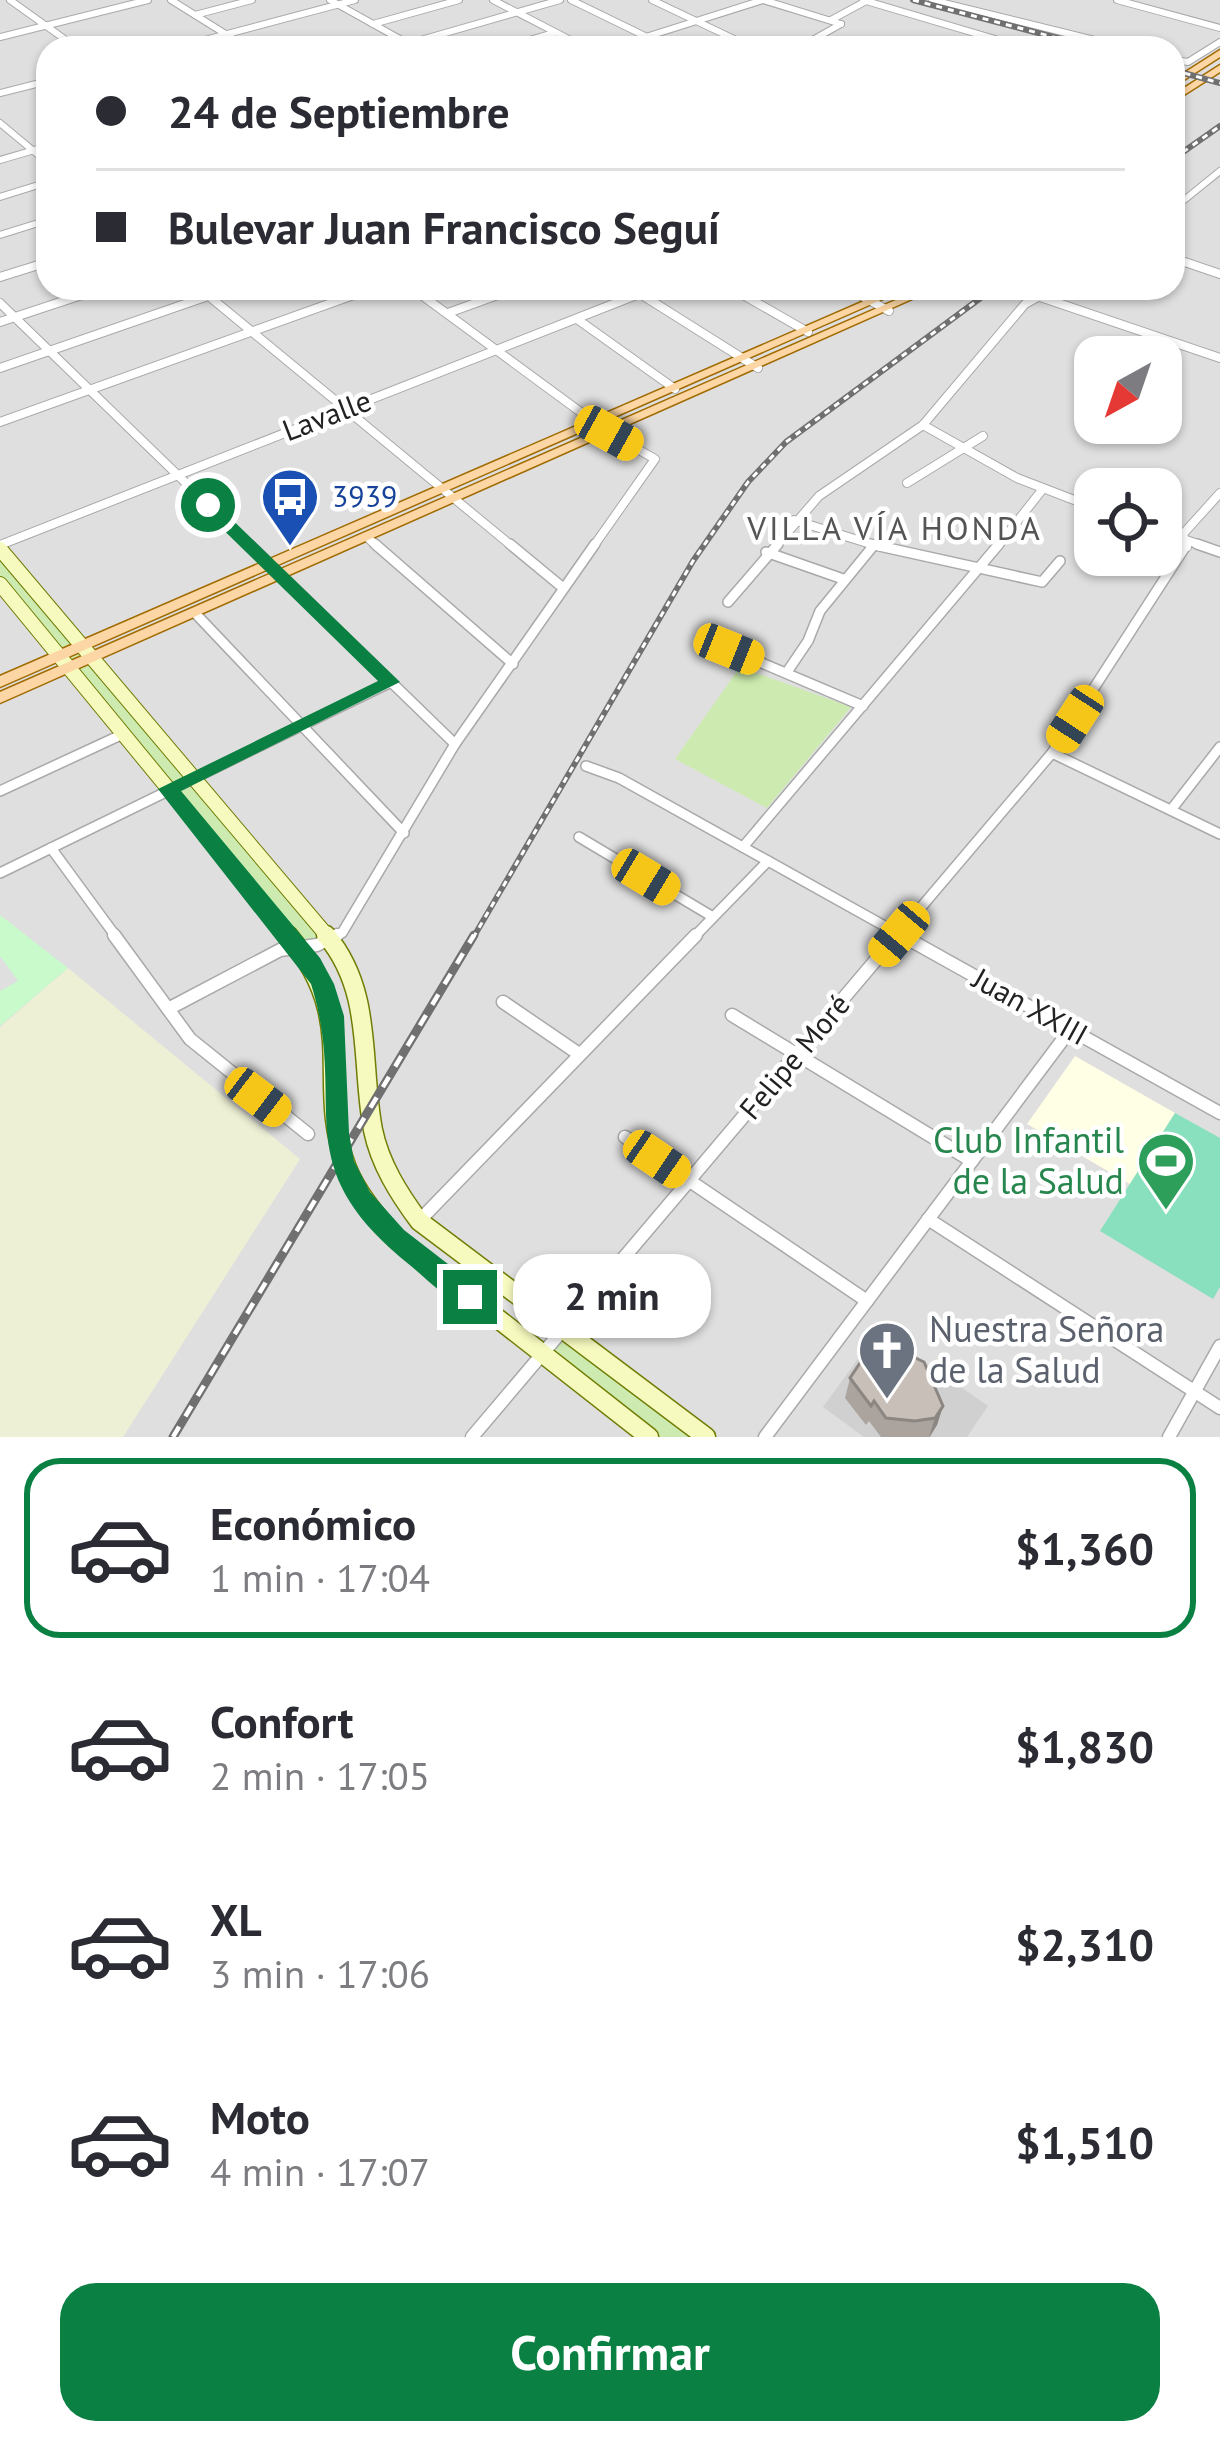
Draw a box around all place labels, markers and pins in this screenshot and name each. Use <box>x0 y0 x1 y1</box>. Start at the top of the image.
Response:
bus stop icon: 3939 <box>259 466 321 548</box>
place label: 3939 <box>332 476 397 515</box>
place label: Club Infantil de la Salud <box>933 1116 1124 1204</box>
sports icon: Club Infantil de la Salud <box>1135 1130 1197 1212</box>
place label: Nuestra Señora de la Salud <box>929 1305 1164 1393</box>
church icon: Nuestra Señora de la Salud <box>856 1319 918 1401</box>

